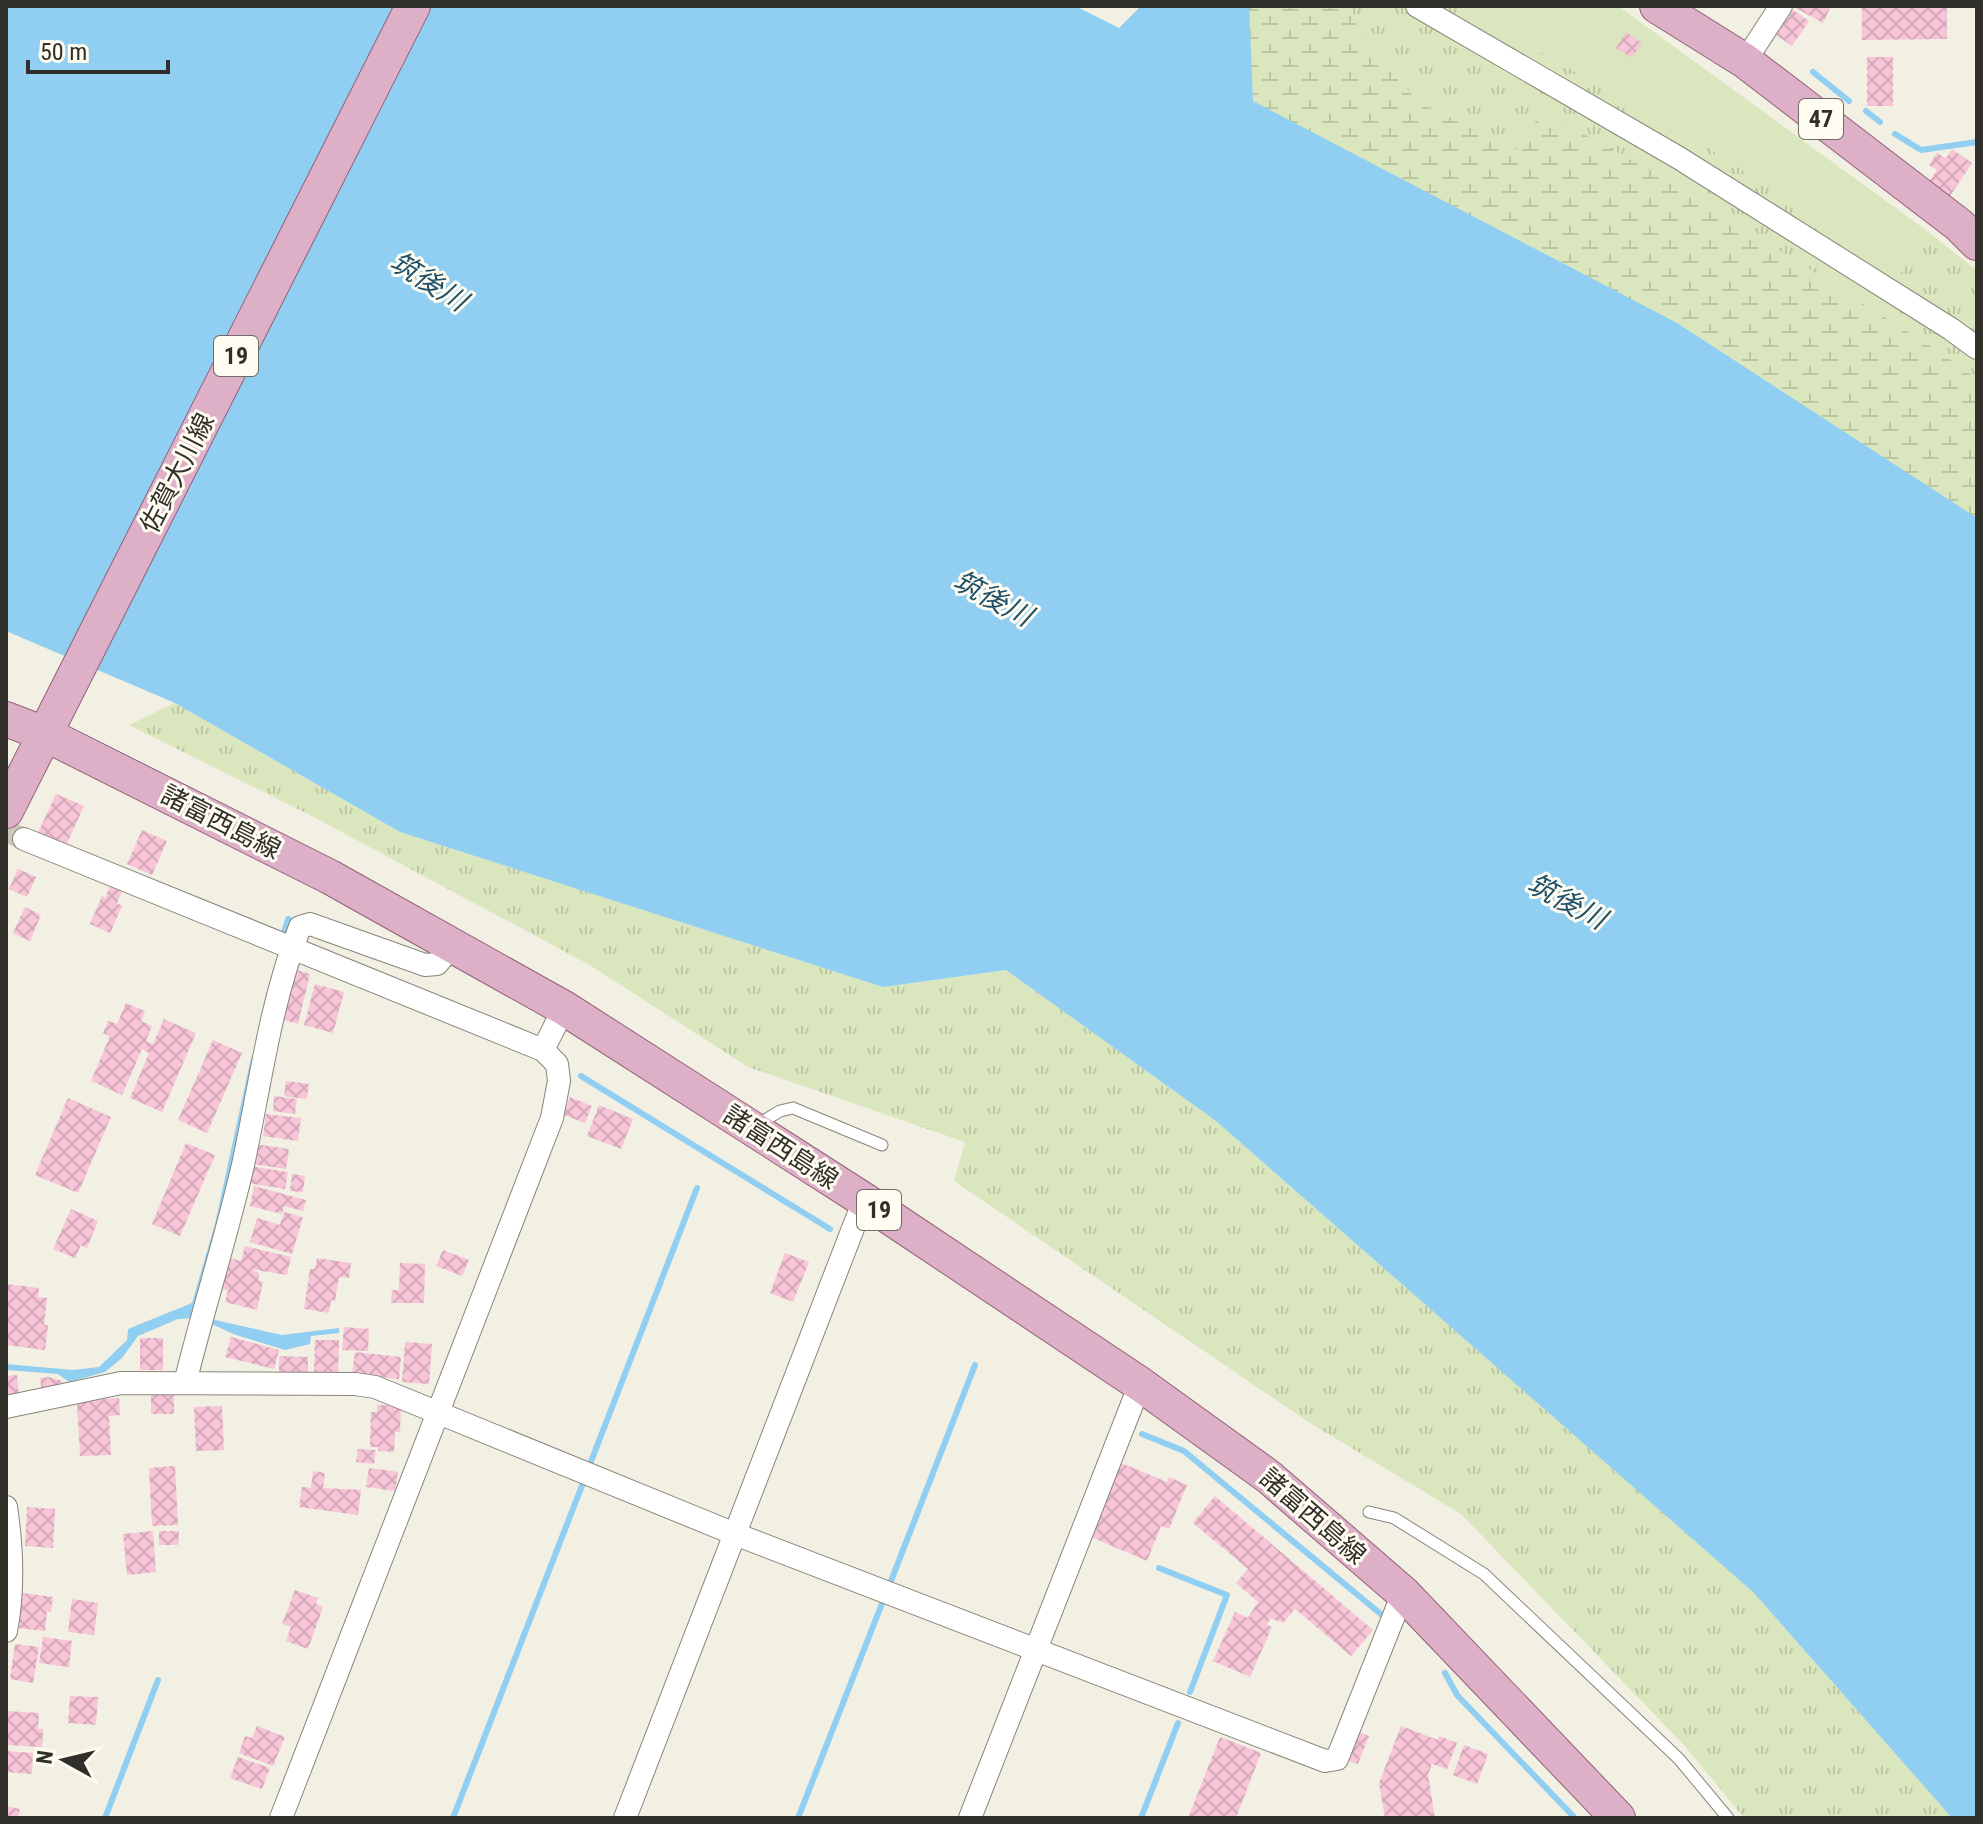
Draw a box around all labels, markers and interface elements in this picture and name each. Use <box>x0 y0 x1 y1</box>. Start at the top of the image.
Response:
scale bar <box>28 24 168 74</box>
text: 50 m <box>40 38 87 66</box>
road number: 47 <box>1799 99 1843 139</box>
water label: 筑後川 <box>384 245 476 319</box>
road number: 19 <box>214 336 258 376</box>
street label: 佐賀大川線 <box>134 408 220 538</box>
water label: 筑後川 <box>948 564 1040 634</box>
street label: 諸富西島線 <box>156 779 286 865</box>
water label: 筑後川 <box>1522 867 1614 937</box>
street label: 諸富西島線 <box>718 1099 844 1195</box>
road number: 19 <box>857 1190 901 1230</box>
street label: 諸富西島線 <box>1254 1462 1372 1570</box>
north arrow <box>24 1720 104 1800</box>
text: N <box>31 1749 58 1766</box>

